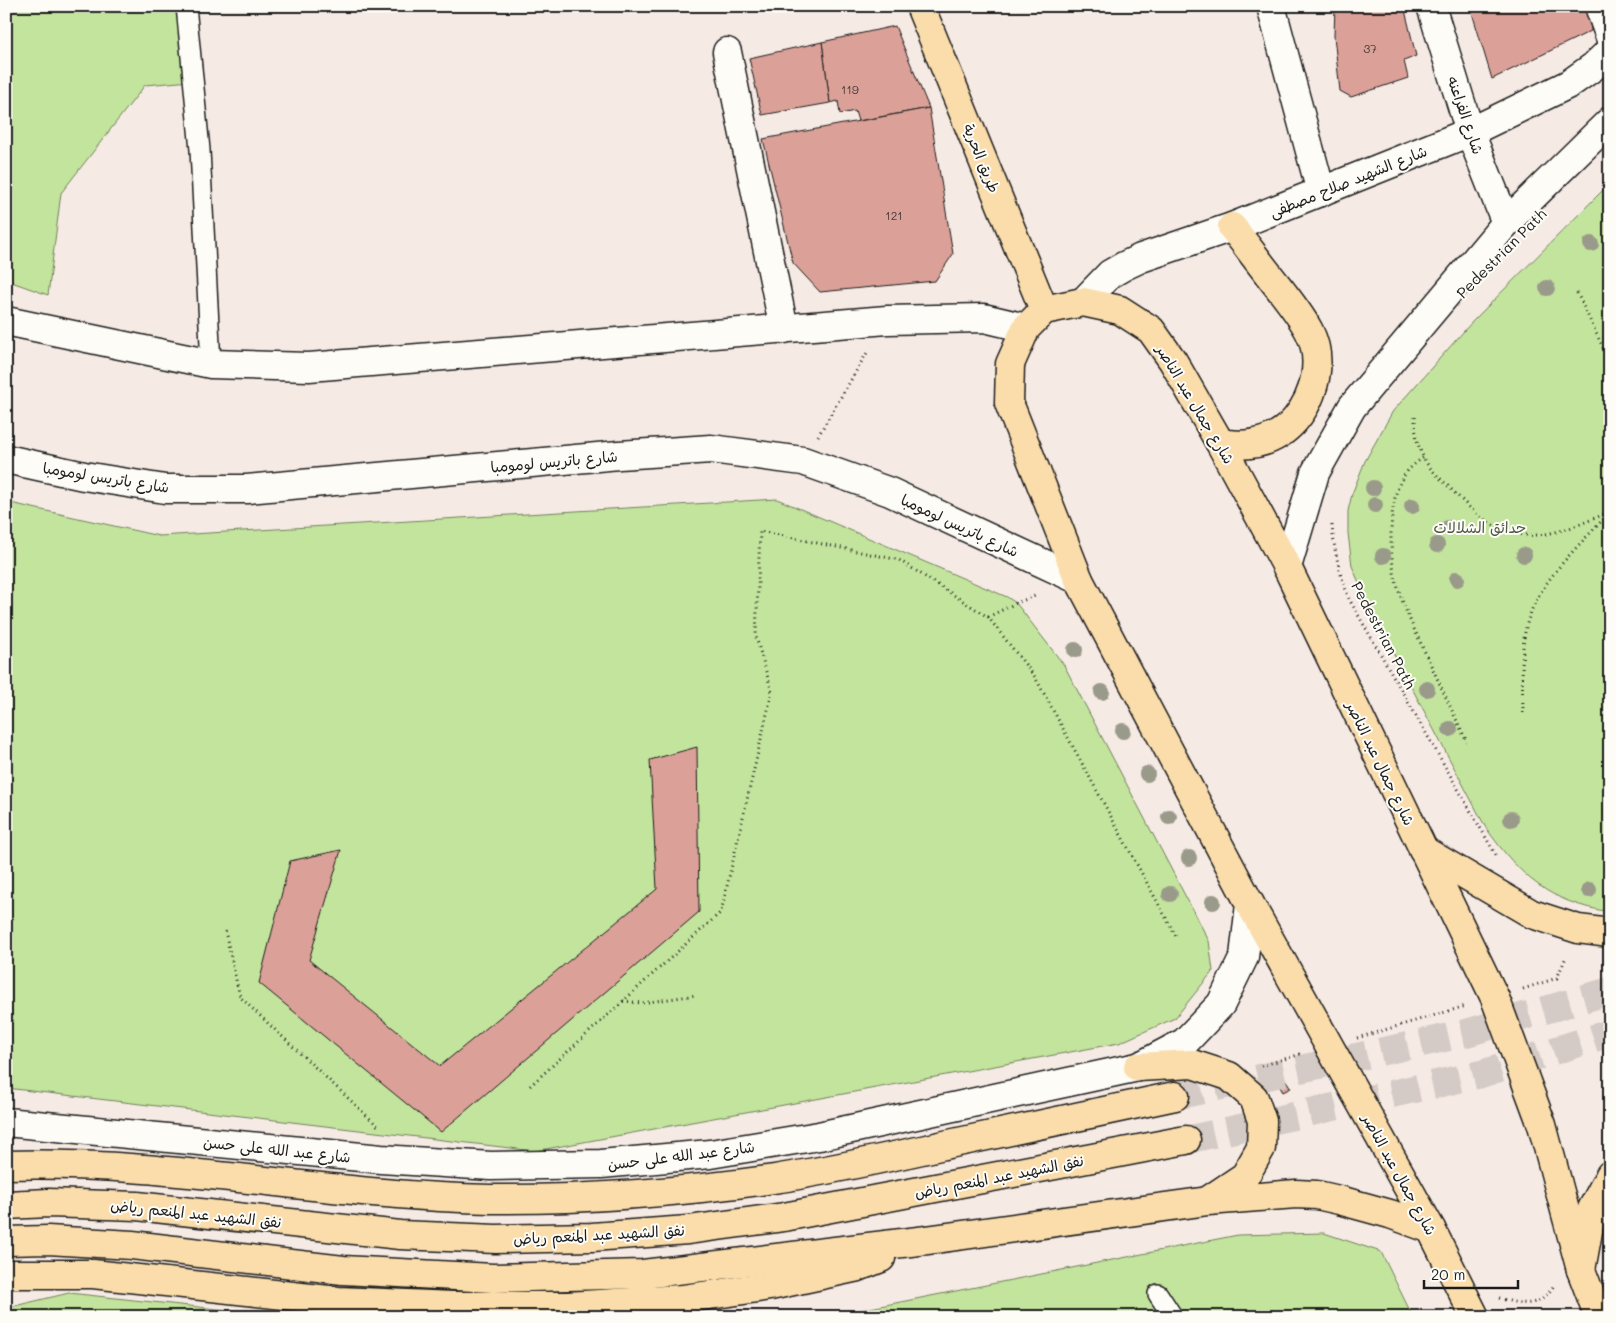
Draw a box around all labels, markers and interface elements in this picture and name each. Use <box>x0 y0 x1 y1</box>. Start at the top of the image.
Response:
house number: 37 <box>1363 40 1377 56</box>
street label: شارع الفراعنه <box>1442 73 1489 157</box>
house number: 119 <box>841 81 859 97</box>
street label: طريق الحرية <box>959 120 1005 196</box>
street label: شارع الشهيد صلاح مصطفى <box>1266 140 1430 223</box>
street label: Pedestrian Path <box>1452 204 1550 302</box>
house number: 121 <box>885 207 903 223</box>
street label: شارع جمال عبد الناصر <box>1151 340 1240 468</box>
street label: شارع باتريس لومومبا <box>490 445 619 478</box>
street label: شارع باتريس لومومبا <box>41 457 171 498</box>
street label: شارع باتريس لومومبا <box>898 489 1022 562</box>
park label: حدائق الشلالات <box>1434 517 1526 537</box>
street label: Pedestrian Path <box>1347 578 1421 692</box>
street label: شارع جمال عبد الناصر <box>1341 697 1420 829</box>
street label: شارع جمال عبد الناصر <box>1357 1109 1442 1239</box>
street label: شارع عبد الله على حسن <box>202 1131 352 1168</box>
street label: شارع عبد الله على حسن <box>606 1136 756 1175</box>
street label: نفق الشهيد عبد المنعم رياض <box>913 1150 1086 1205</box>
street label: نفق الشهيد عبد المنعم رياض <box>109 1194 282 1235</box>
street label: نفق الشهيد عبد المنعم رياض <box>513 1220 685 1251</box>
scale bar <box>1424 1258 1517 1290</box>
text: 20 m <box>1431 1264 1465 1284</box>

